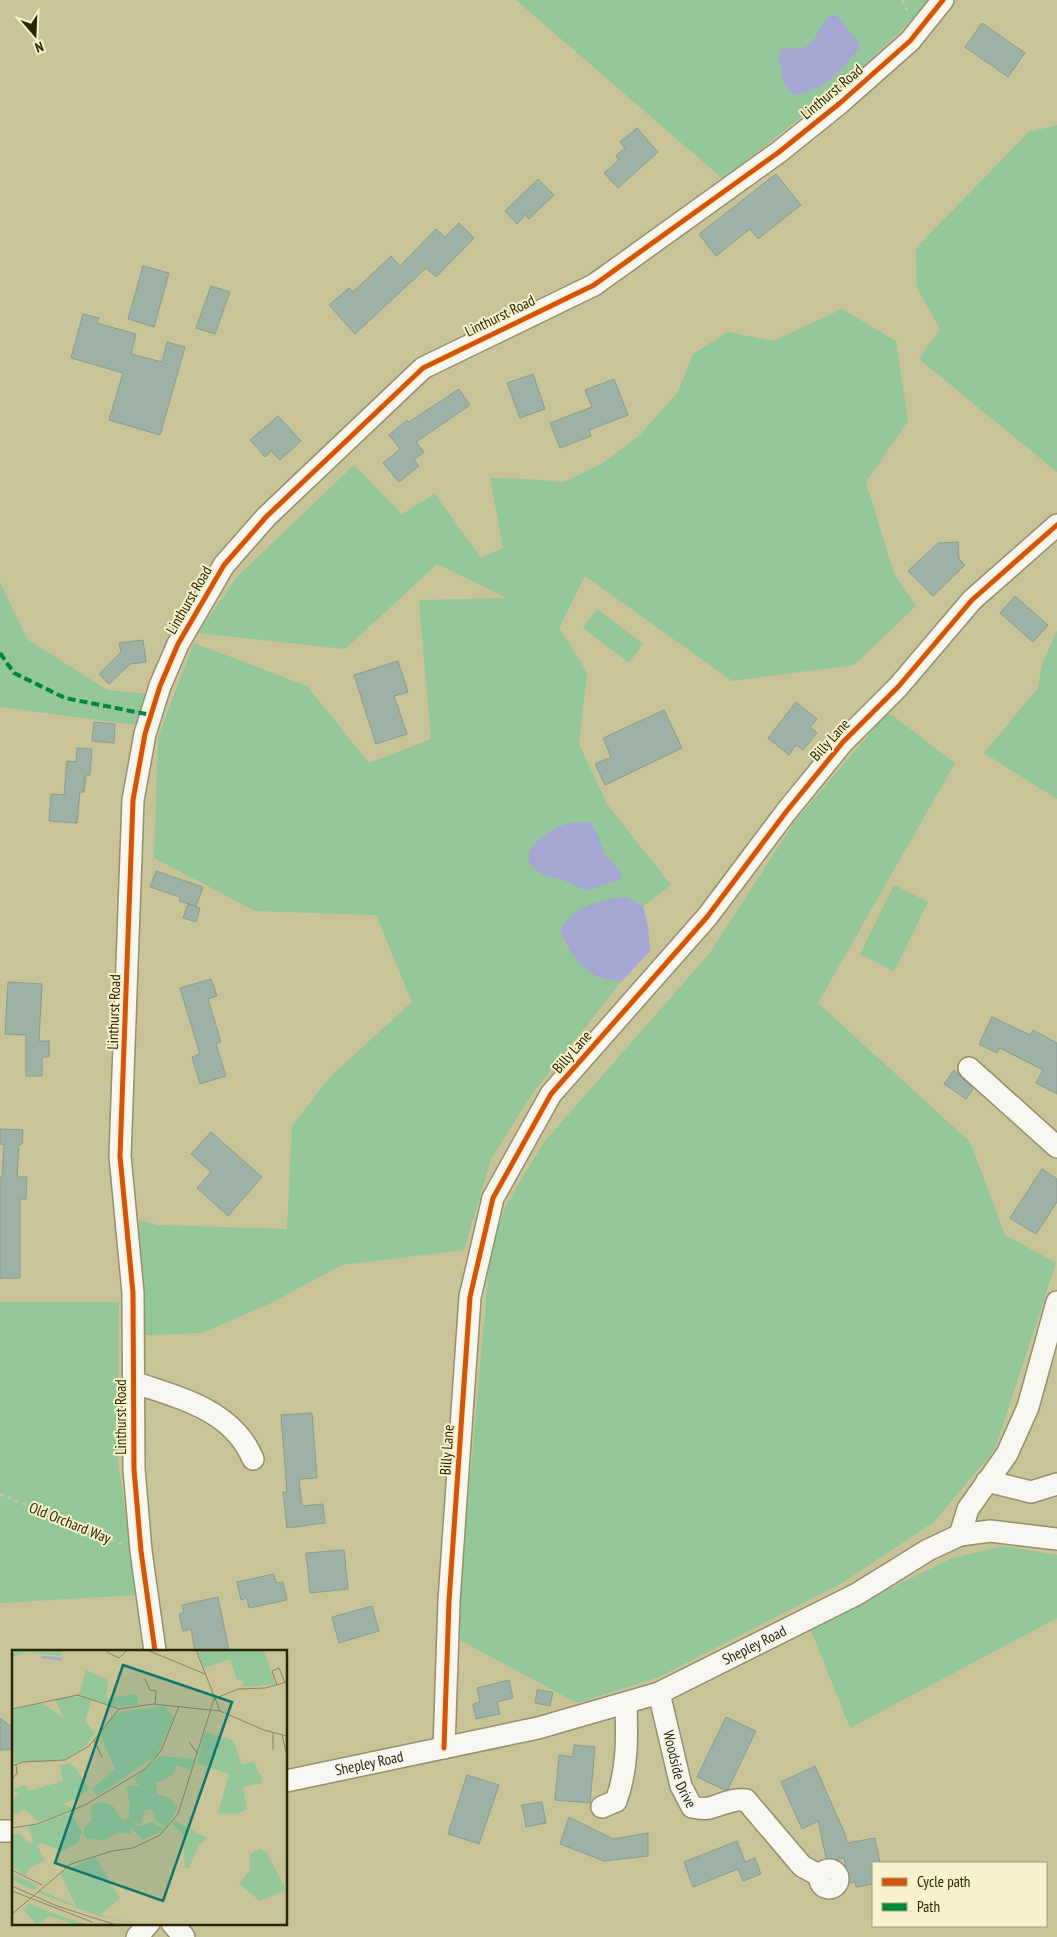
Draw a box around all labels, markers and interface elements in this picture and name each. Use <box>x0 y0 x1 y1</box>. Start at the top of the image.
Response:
north arrow <box>10 10 60 60</box>
text: N <box>33 38 46 57</box>
street label: Linthurst Road <box>797 60 867 123</box>
street label: Linthurst Road <box>462 290 538 341</box>
street label: Linthurst Road <box>161 562 216 637</box>
street label: Billy Lane <box>806 715 854 765</box>
street label: Linthurst Road <box>103 974 124 1050</box>
street label: Billy Lane <box>548 1026 595 1077</box>
street label: Linthurst Road <box>111 1379 130 1455</box>
street label: Billy Lane <box>435 1424 458 1476</box>
street label: Old Orchard Way <box>27 1498 114 1548</box>
street label: Shepley Road <box>719 1621 789 1669</box>
inset map <box>12 1650 288 1924</box>
street label: Woodside Drive <box>659 1728 701 1811</box>
street label: Shepley Road <box>333 1747 405 1779</box>
legend <box>872 1862 1047 1927</box>
text: Cycle path <box>917 1872 970 1891</box>
text: Path <box>917 1897 940 1916</box>

